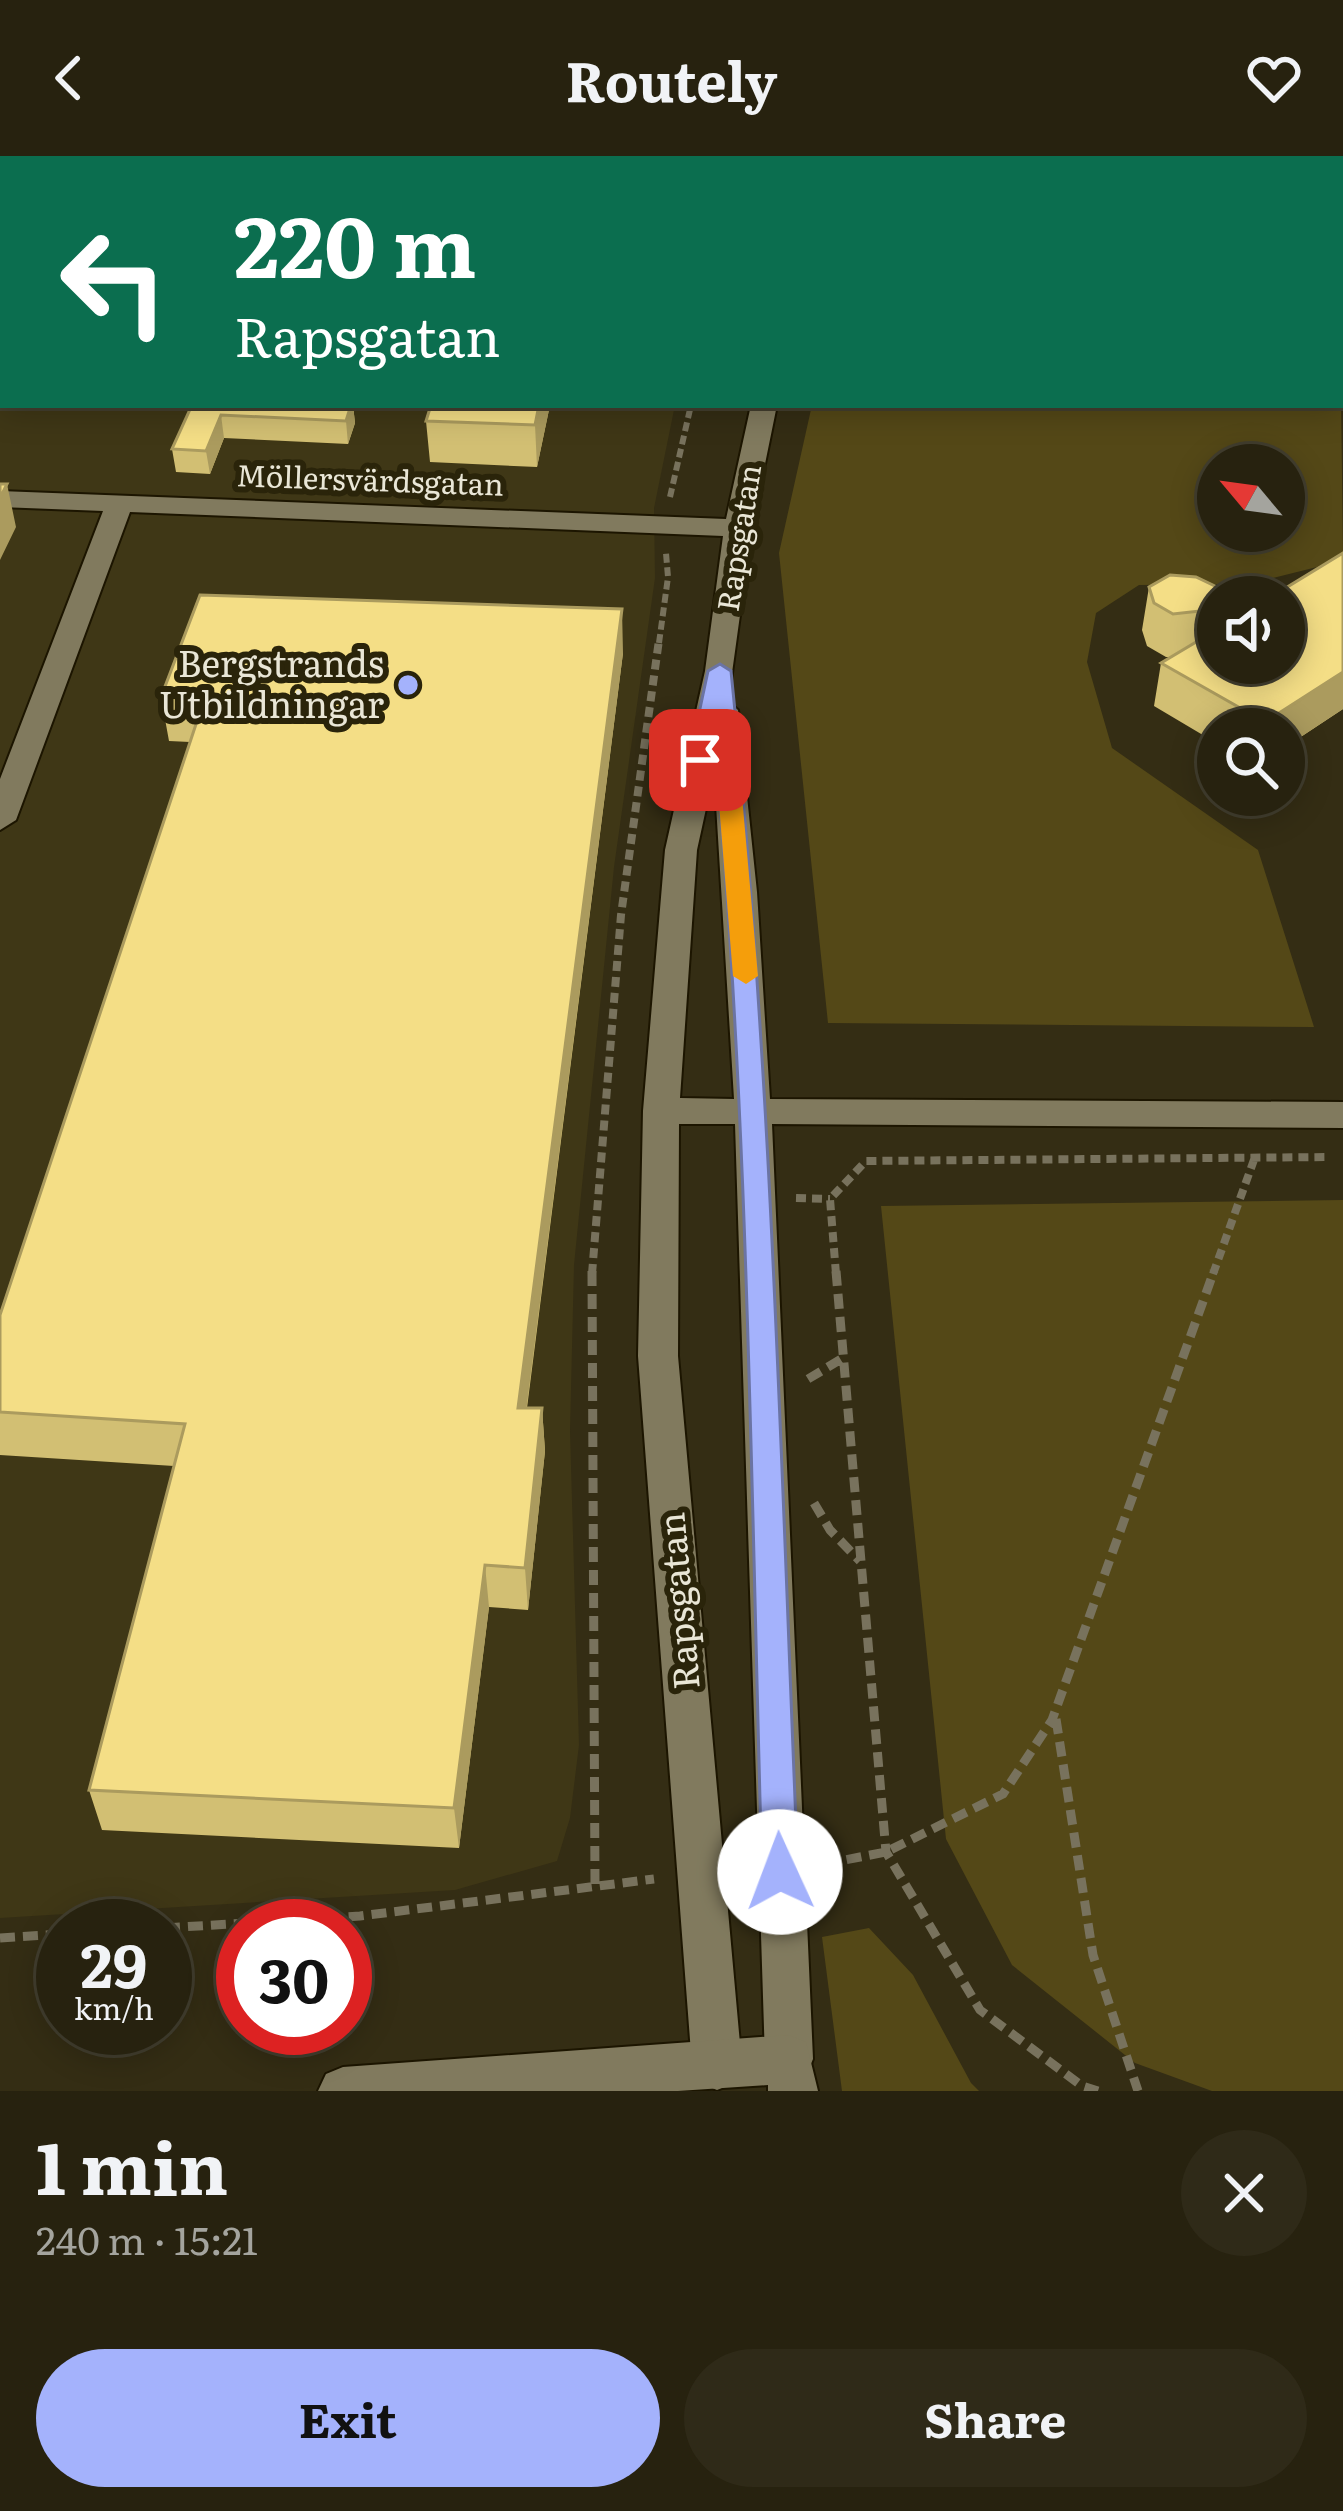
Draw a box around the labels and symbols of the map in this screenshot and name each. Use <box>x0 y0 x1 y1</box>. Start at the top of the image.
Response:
north arrow <box>1197 444 1305 552</box>
street label: Möllersvärdsgatan <box>236 451 504 505</box>
street label: Rapsgatan <box>704 461 770 614</box>
place label: Bergstrands Utbildningar <box>159 635 384 729</box>
marker: Bergstrands Utbildningar <box>395 672 421 698</box>
pin <box>649 709 751 811</box>
street label: Rapsgatan <box>642 1510 711 1692</box>
position arrow <box>717 1809 843 1935</box>
speed limit sign: 30 <box>216 1899 372 2055</box>

